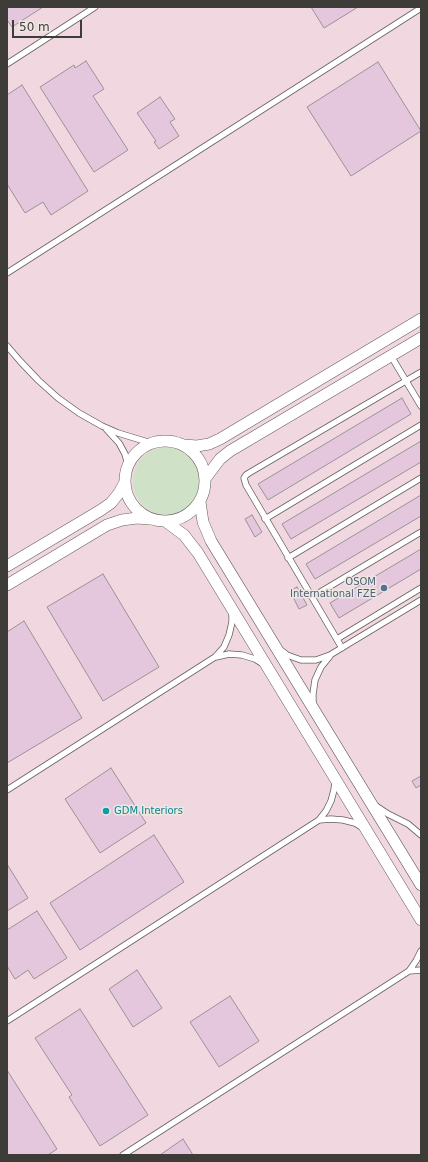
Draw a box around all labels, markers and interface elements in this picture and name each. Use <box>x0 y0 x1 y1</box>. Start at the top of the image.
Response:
scale bar <box>14 12 84 38</box>
text: 50 m <box>19 20 50 34</box>
place label: OSOM International FZE <box>290 576 376 600</box>
marker: OSOM International FZE <box>379 583 389 593</box>
place label: GDM Interiors <box>114 805 183 817</box>
marker: GDM Interiors <box>101 806 111 816</box>

